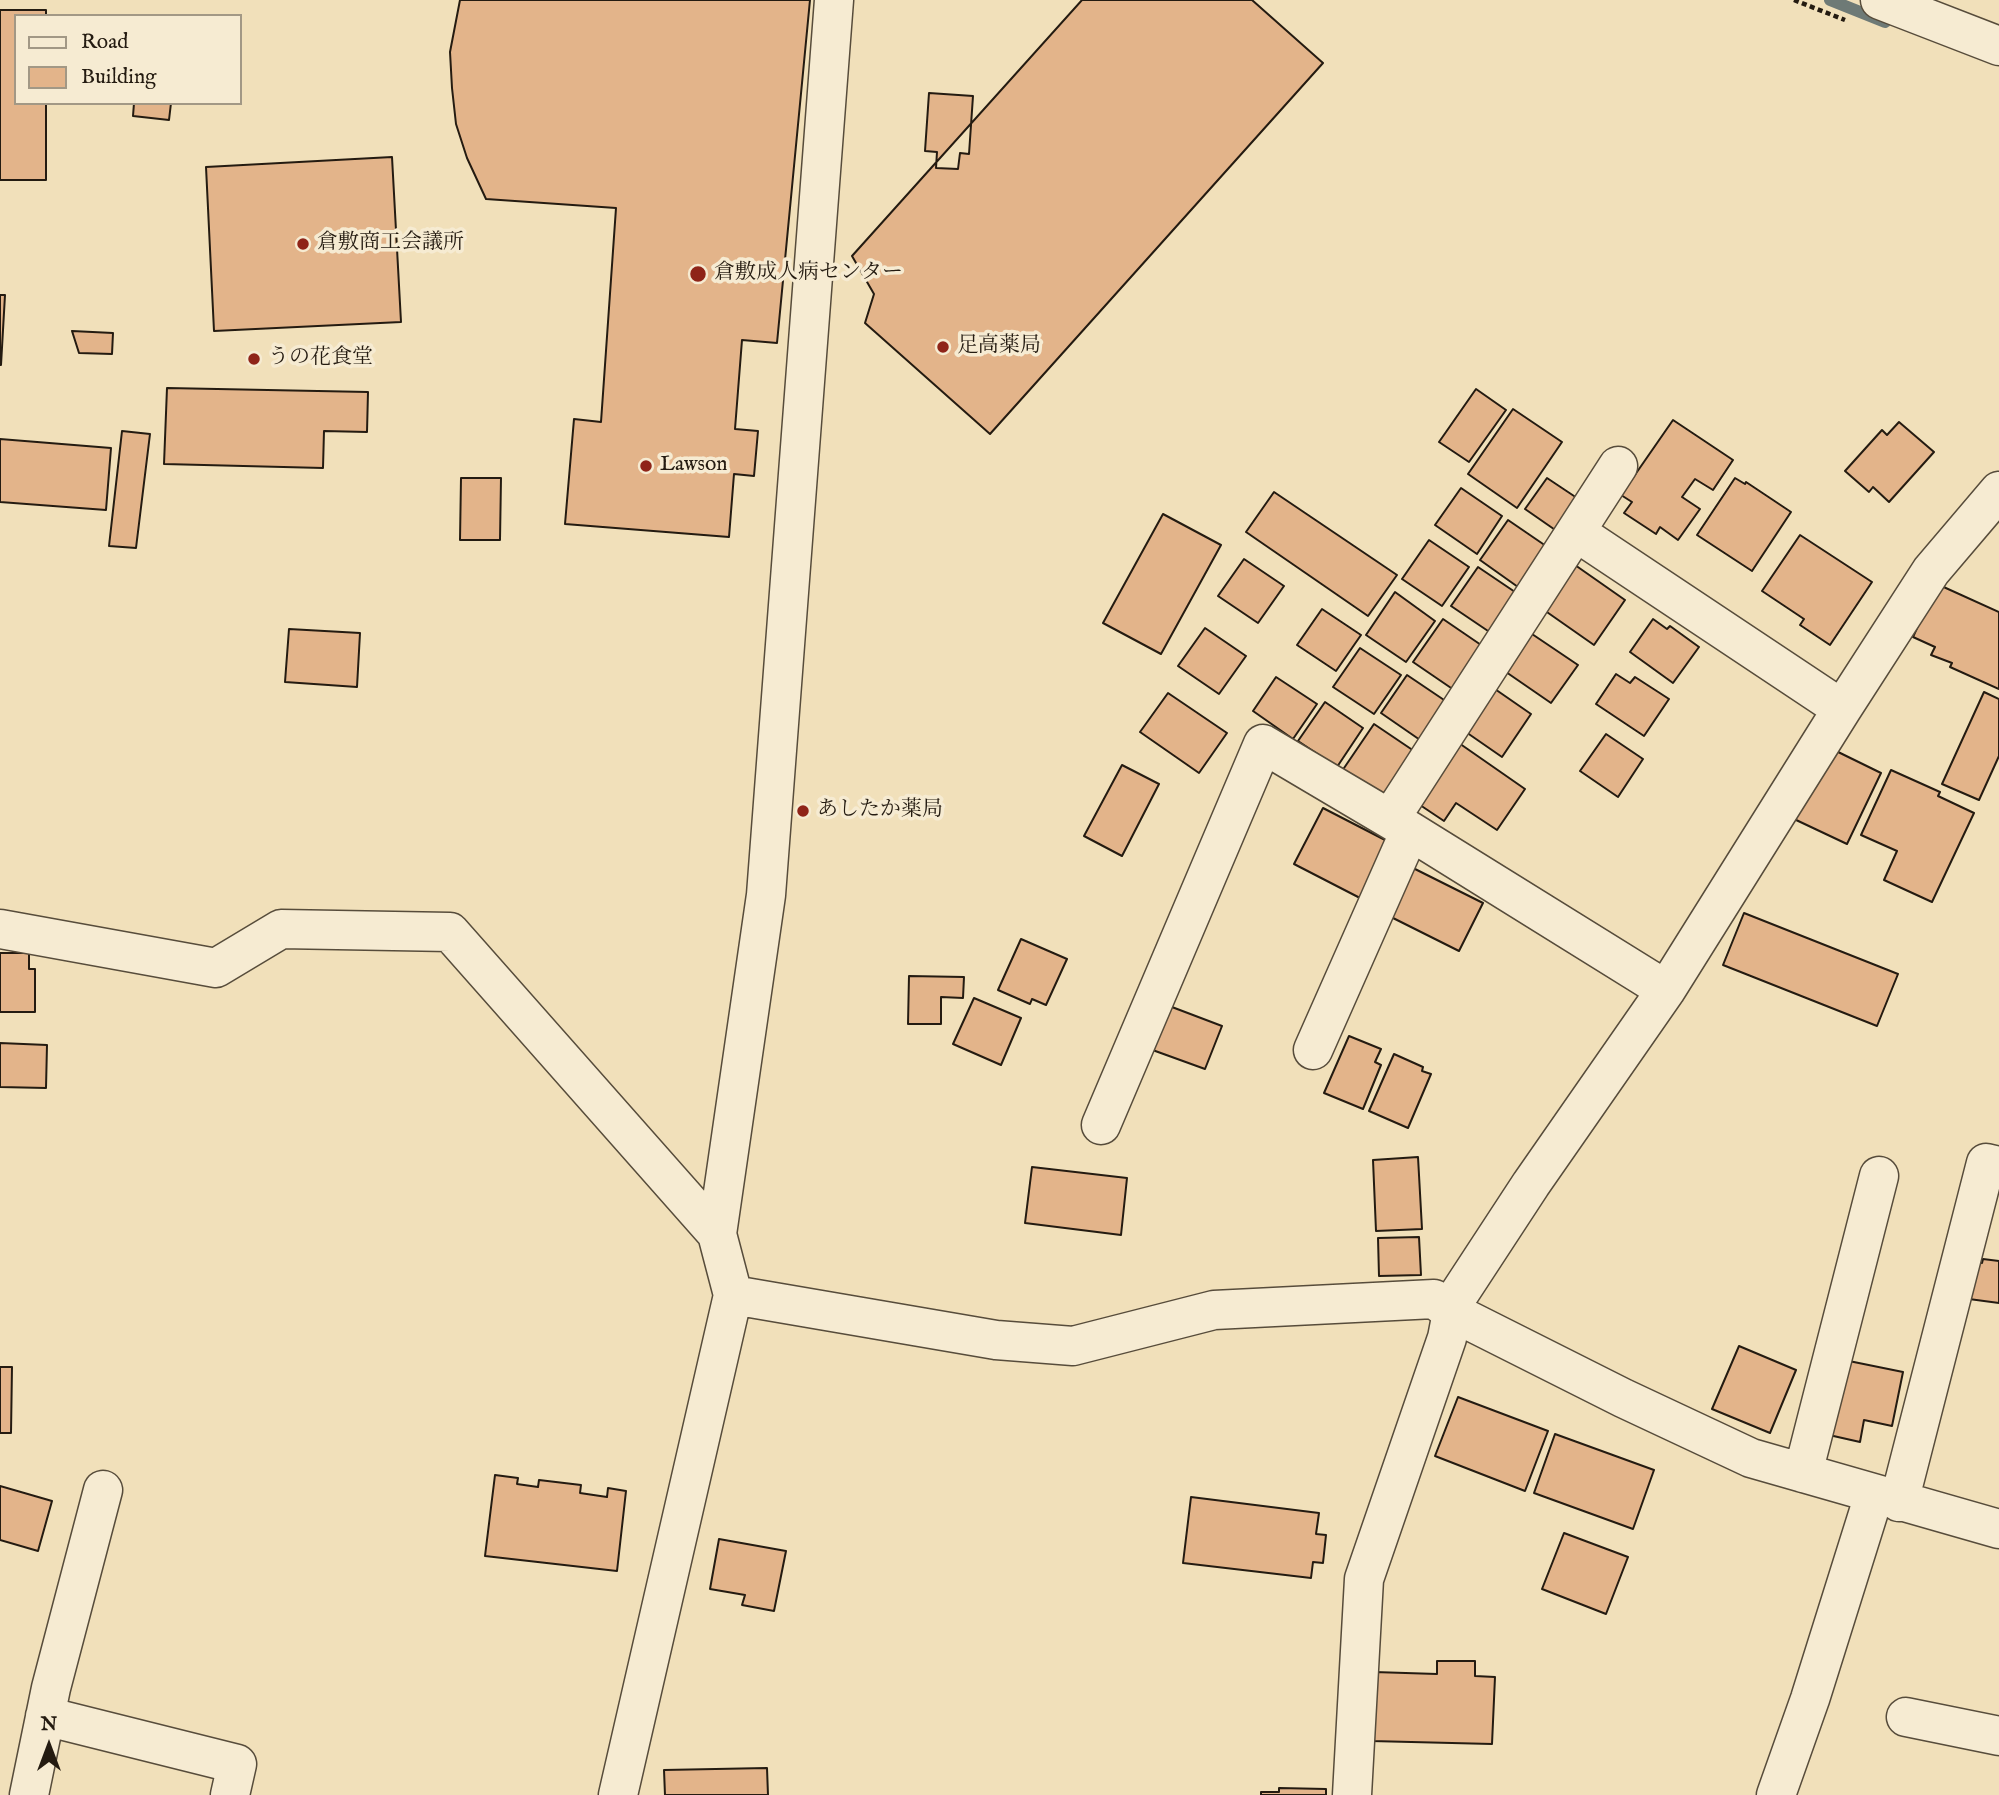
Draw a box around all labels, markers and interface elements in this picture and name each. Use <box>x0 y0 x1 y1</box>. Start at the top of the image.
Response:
legend <box>14 14 242 105</box>
text: Road <box>81 29 128 56</box>
text: Building <box>81 64 156 91</box>
place label: 倉敷商工会議所 <box>317 231 464 257</box>
marker: 倉敷商工会議所 <box>295 236 311 252</box>
place label: 倉敷成人病センター <box>714 261 903 287</box>
marker: 倉敷成人病センター <box>688 264 708 284</box>
place label: 足高薬局 <box>957 334 1041 360</box>
marker: 足高薬局 <box>935 339 951 355</box>
place label: うの花食堂 <box>268 346 373 372</box>
marker: うの花食堂 <box>246 351 262 367</box>
place label: Lawson <box>660 453 727 479</box>
marker: Lawson <box>638 458 654 474</box>
place label: あしたか薬局 <box>817 798 943 824</box>
marker: あしたか薬局 <box>795 803 811 819</box>
north arrow <box>14 1711 84 1781</box>
text: N <box>41 1713 57 1737</box>

